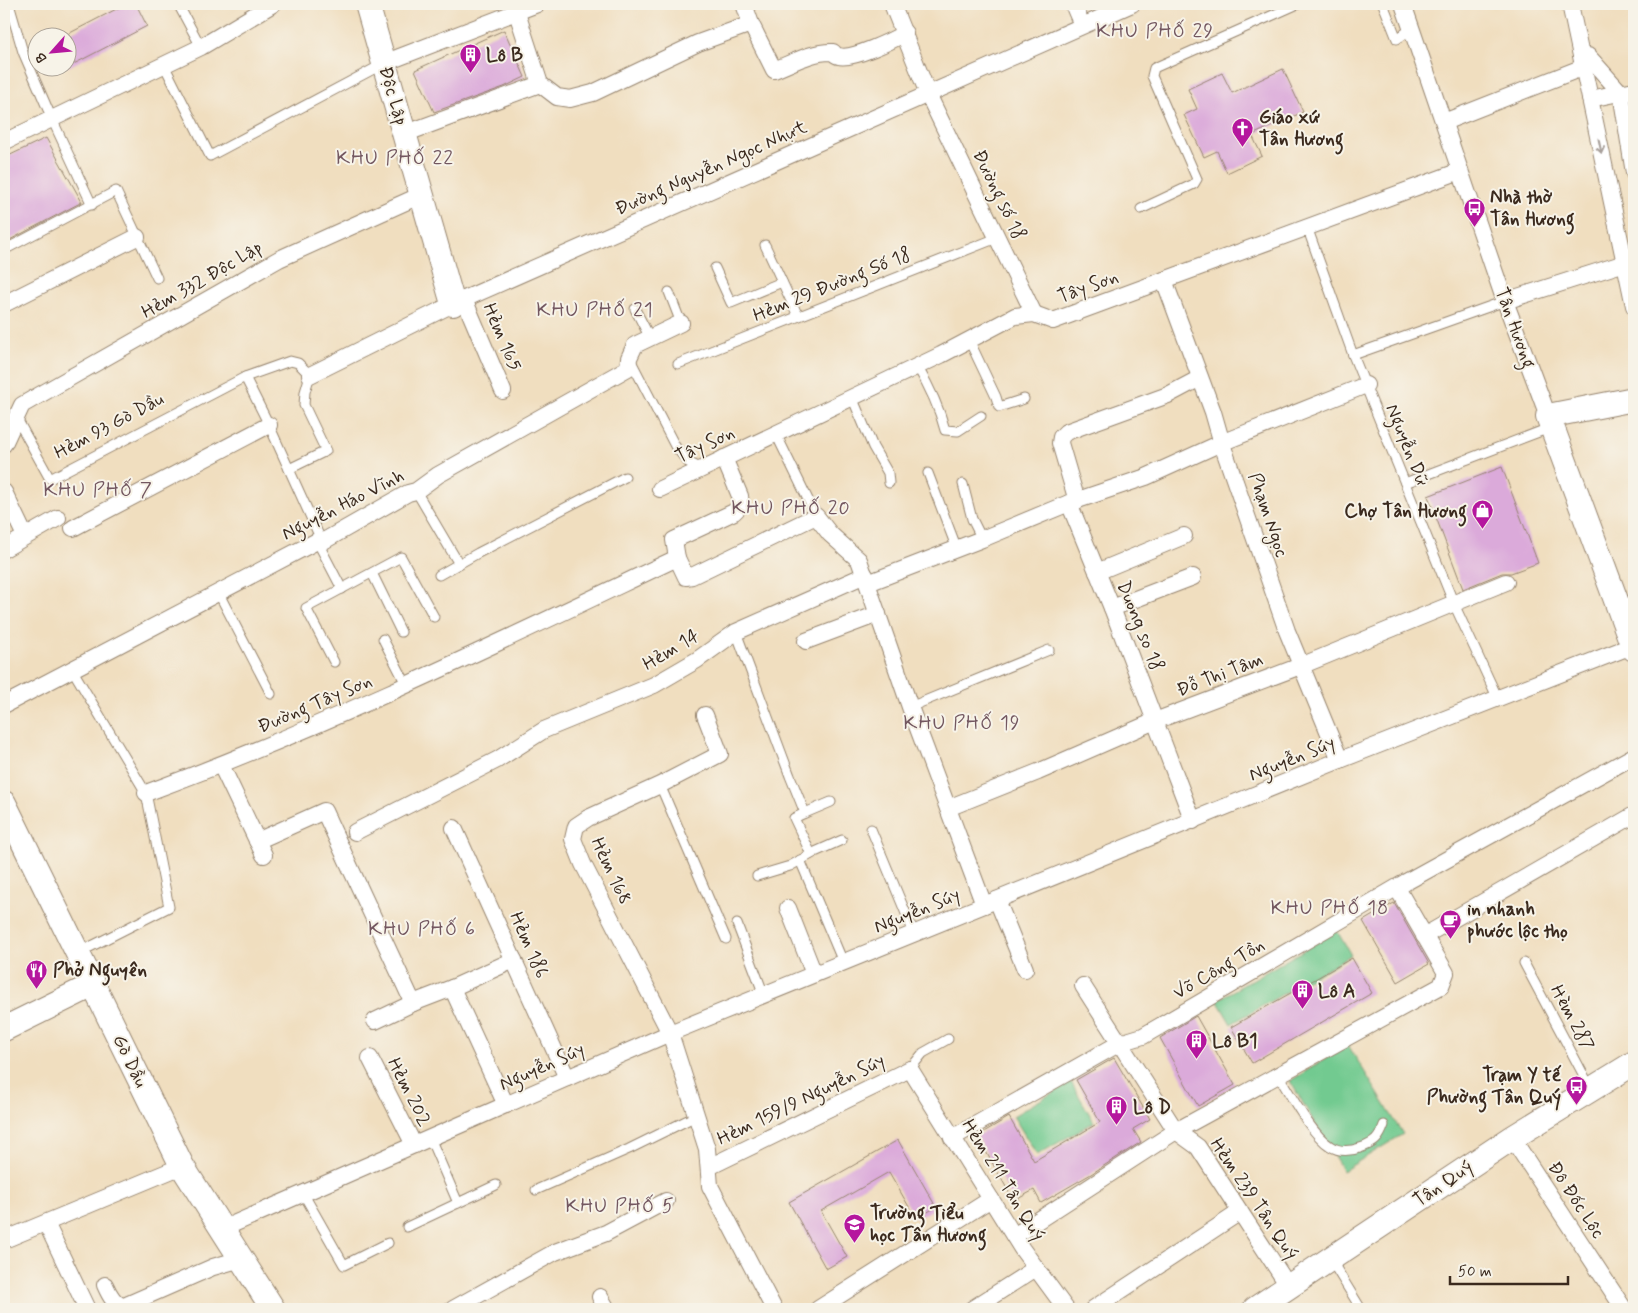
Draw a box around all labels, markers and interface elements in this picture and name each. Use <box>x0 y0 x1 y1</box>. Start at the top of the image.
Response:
district label: KHU PHỐ 29 <box>1096 18 1214 45</box>
north arrow <box>28 28 78 78</box>
building icon: Lô B <box>458 43 482 74</box>
place label: Lô B <box>486 43 523 68</box>
text: B <box>31 49 51 65</box>
street label: Độc Lập <box>373 63 413 129</box>
place label: Giáo xứ Tân Hương <box>1259 105 1344 155</box>
street label: Đường Nguyễn Ngọc Nhựt <box>611 114 812 224</box>
church icon: Giáo xứ Tân Hương <box>1231 116 1255 147</box>
one-way arrow <box>1596 138 1606 154</box>
district label: KHU PHỐ 22 <box>336 145 454 172</box>
street label: Đường số 18 <box>964 146 1032 246</box>
place label: Nhà thờ Tân Hương <box>1490 185 1575 235</box>
bus stop icon: Nhà thờ Tân Hương <box>1462 196 1486 227</box>
street label: Hẻm 332 Độc Lập <box>137 235 267 325</box>
street label: Hẻm 29 Đường Số 18 <box>749 242 916 331</box>
street label: Tây Sơn <box>1054 264 1122 310</box>
street label: Tân Hương <box>1486 284 1541 373</box>
district label: KHU PHỐ 21 <box>536 297 654 324</box>
street label: Hẻm 165 <box>477 299 527 375</box>
street label: Hẻm 93 Gò Dầu <box>50 387 168 465</box>
street label: Nguyễn Dữ <box>1376 400 1435 491</box>
street label: Tây Sơn <box>671 420 739 471</box>
street label: Nguyễn Háo Vĩnh <box>278 463 410 549</box>
street label: Phạm Ngọc <box>1240 469 1294 561</box>
district label: KHU PHỐ 7 <box>43 477 153 504</box>
district label: KHU PHỐ 20 <box>731 495 851 522</box>
place label: Chợ Tân Hương <box>1344 499 1467 527</box>
shop icon: Chợ Tân Hương <box>1471 499 1495 530</box>
street label: Duong so 18 <box>1109 577 1169 675</box>
street label: Hẻm 14 <box>638 623 704 677</box>
street label: Đỗ Thị Tâm <box>1173 647 1267 703</box>
street label: Đường Tây Sơn <box>254 669 377 742</box>
district label: KHU PHỐ 19 <box>903 710 1021 737</box>
street label: Nguyễn Súy <box>1245 730 1340 790</box>
street label: Hẻm 168 <box>585 833 637 909</box>
street label: Nguyễn Súy <box>870 882 965 942</box>
district label: KHU PHỐ 18 <box>1271 895 1389 922</box>
place label: in nhanh phước lộc thọ <box>1467 897 1568 944</box>
street label: Hẻm 186 <box>503 908 555 982</box>
cafe icon: in nhanh phước lộc thọ <box>1439 908 1463 939</box>
district label: KHU PHỐ 6 <box>368 916 476 943</box>
street label: Võ Công Tồn <box>1169 933 1271 1008</box>
restaurant icon: Phở Nguyên <box>25 958 49 989</box>
place label: Phở Nguyên <box>53 958 147 986</box>
building icon: Lô A <box>1290 979 1314 1010</box>
place label: Lô A <box>1318 979 1355 1004</box>
street label: Hèm 287 <box>1544 981 1600 1055</box>
building icon: Lô B1 <box>1184 1029 1208 1060</box>
place label: Lô B1 <box>1212 1029 1257 1054</box>
street label: Gò Dầu <box>106 1030 154 1092</box>
street label: Nguyễn Súy <box>496 1037 590 1100</box>
street label: Hẻm 159/9 Nguyễn Súy <box>713 1048 890 1154</box>
street label: Hẻm 202 <box>381 1054 437 1130</box>
place label: Trạm Y tế Phường Tân Quý <box>1427 1063 1562 1113</box>
bus stop icon: Trạm Y tế Phường Tân Quý <box>1565 1074 1589 1105</box>
building icon: Lô D <box>1105 1095 1129 1126</box>
place label: Lô D <box>1133 1095 1171 1120</box>
street label: Hẻm 211 Tân Quý <box>955 1114 1050 1246</box>
street label: Hẻm 239 Tân Quý <box>1203 1133 1304 1265</box>
street label: Tân Quý <box>1408 1155 1478 1214</box>
street label: Đô Đốc Lộc <box>1542 1157 1610 1244</box>
district label: KHU PHỐ 5 <box>565 1193 675 1220</box>
place label: Trường Tiểu học Tân Hương <box>870 1201 987 1251</box>
school or university icon: Trường Tiểu học Tân Hương <box>842 1212 866 1243</box>
scale bar <box>1450 1253 1568 1285</box>
text: 50 m <box>1458 1262 1492 1282</box>

